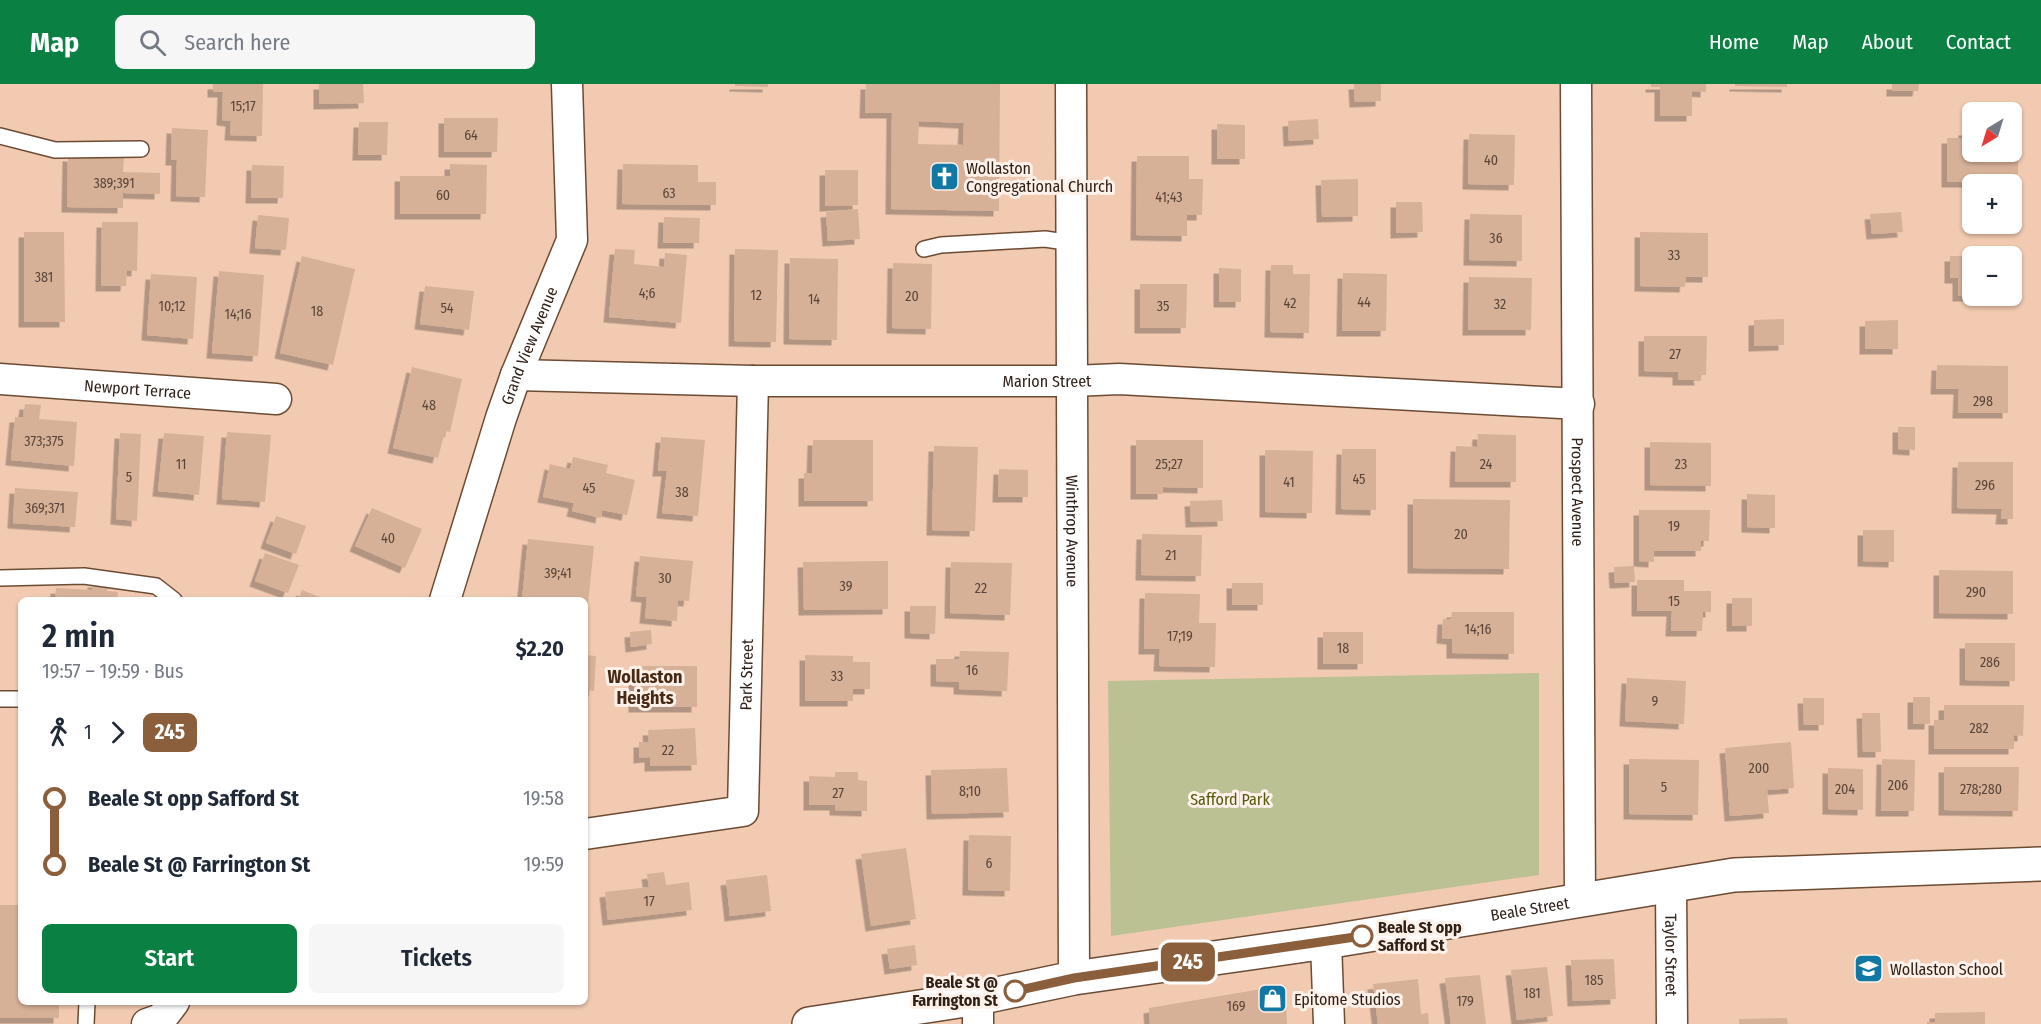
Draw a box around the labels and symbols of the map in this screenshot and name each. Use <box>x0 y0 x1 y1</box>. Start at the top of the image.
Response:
house number: 15;17 <box>230 98 256 115</box>
north arrow <box>1962 102 2022 162</box>
house number: 64 <box>464 127 478 144</box>
house number: 40 <box>1484 152 1498 169</box>
place label: Wollaston Congregational Church <box>966 159 1113 196</box>
church icon: Wollaston Congregational Church <box>929 161 961 193</box>
house number: 389;391 <box>93 175 135 192</box>
house number: 63 <box>662 185 676 202</box>
house number: 60 <box>436 187 450 204</box>
house number: 41;43 <box>1155 189 1183 206</box>
house number: 36 <box>1489 230 1503 247</box>
house number: 33 <box>1668 247 1680 264</box>
house number: 381 <box>35 269 53 286</box>
street label: Grand View Avenue <box>497 284 561 407</box>
house number: 4;6 <box>639 285 655 302</box>
house number: 12 <box>750 287 762 304</box>
house number: 20 <box>905 288 919 305</box>
house number: 14 <box>808 291 820 308</box>
house number: 44 <box>1357 294 1371 311</box>
house number: 42 <box>1284 295 1296 312</box>
house number: 32 <box>1494 296 1506 313</box>
house number: 10;12 <box>159 298 185 315</box>
house number: 35 <box>1157 298 1169 315</box>
house number: 54 <box>440 300 454 317</box>
house number: 18 <box>311 303 323 320</box>
house number: 14;16 <box>224 306 252 323</box>
house number: 27 <box>1669 346 1681 363</box>
street label: Marion Street <box>1002 371 1093 391</box>
street label: Newport Terrace <box>84 376 192 402</box>
house number: 298 <box>1973 393 1993 410</box>
house number: 48 <box>422 397 436 414</box>
house number: 373;375 <box>24 433 64 450</box>
street label: Prospect Avenue <box>1568 438 1588 547</box>
house number: 11 <box>176 456 186 473</box>
house number: 25;27 <box>1155 456 1183 473</box>
house number: 24 <box>1480 456 1493 473</box>
house number: 23 <box>1675 456 1687 473</box>
house number: 5 <box>126 469 132 486</box>
house number: 45 <box>1352 471 1366 488</box>
house number: 41 <box>1283 474 1295 491</box>
street label: Winthrop Avenue <box>1063 475 1082 587</box>
house number: 296 <box>1975 477 1995 494</box>
house number: 45 <box>582 480 596 497</box>
house number: 38 <box>675 484 689 501</box>
house number: 369;371 <box>25 500 65 517</box>
house number: 19 <box>1668 518 1680 535</box>
house number: 20 <box>1454 526 1468 543</box>
house number: 40 <box>381 530 395 547</box>
house number: 21 <box>1165 547 1177 564</box>
house number: 39;41 <box>544 565 572 582</box>
house number: 30 <box>658 570 672 587</box>
house number: 39 <box>840 578 853 595</box>
house number: 22 <box>975 580 987 597</box>
house number: 290 <box>1966 584 1986 601</box>
house number: 15 <box>1668 593 1680 610</box>
house number: 14;16 <box>1464 621 1492 638</box>
house number: 17;19 <box>1167 628 1193 645</box>
street label: Park Street <box>736 638 757 711</box>
house number: 18 <box>1337 640 1349 657</box>
house number: 286 <box>1980 654 2000 671</box>
house number: 16 <box>966 662 978 679</box>
district label: Wollaston Heights <box>608 666 682 709</box>
house number: 33 <box>831 668 843 685</box>
house number: 9 <box>1652 693 1659 710</box>
house number: 282 <box>1969 720 1989 737</box>
house number: 22 <box>662 742 674 759</box>
house number: 200 <box>1749 760 1769 777</box>
house number: 206 <box>1888 777 1908 794</box>
house number: 5 <box>1661 779 1667 796</box>
house number: 204 <box>1835 781 1855 798</box>
house number: 278;280 <box>1960 781 2002 798</box>
house number: 8;10 <box>959 783 981 800</box>
house number: 27 <box>832 785 844 802</box>
park label: Safford Park <box>1190 790 1270 809</box>
house number: 6 <box>986 855 993 872</box>
house number: 17 <box>643 893 655 910</box>
street label: Beale Street <box>1489 893 1571 924</box>
street label: Taylor Street <box>1662 914 1681 997</box>
place label: Beale St opp Safford St <box>1378 918 1462 955</box>
marker: Beale St opp Safford St <box>1351 925 1373 947</box>
line badge: 245 <box>1154 942 1222 982</box>
school or university icon: Wollaston School <box>1853 953 1885 985</box>
place label: Wollaston School <box>1890 960 2003 979</box>
house number: 185 <box>1585 972 1603 989</box>
place label: Beale St @ Farrington St <box>912 973 998 1010</box>
marker: Beale St @ Farrington St <box>1004 980 1026 1002</box>
shop icon: Epitome Studios <box>1257 983 1289 1015</box>
house number: 181 <box>1523 985 1541 1002</box>
place label: Epitome Studios <box>1294 990 1401 1009</box>
house number: 179 <box>1456 993 1474 1010</box>
house number: 169 <box>1226 998 1246 1015</box>

